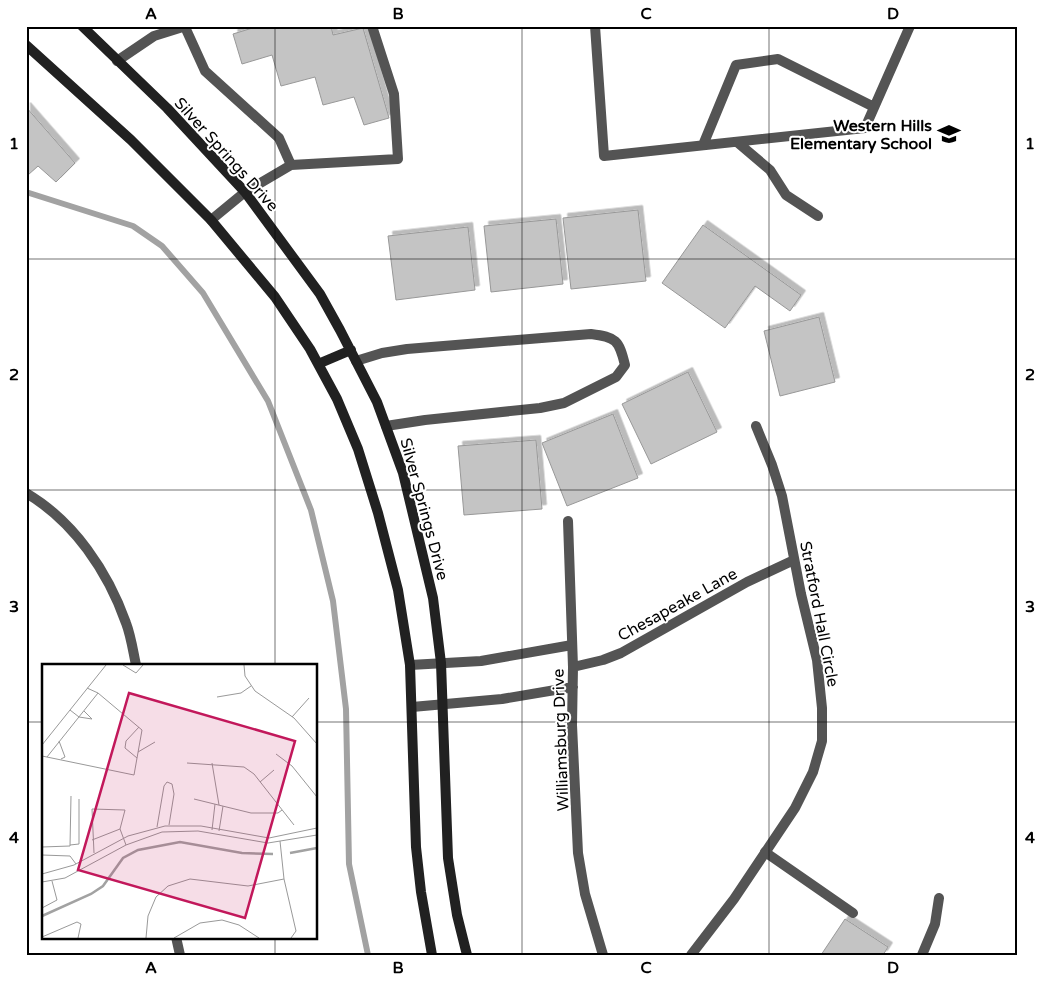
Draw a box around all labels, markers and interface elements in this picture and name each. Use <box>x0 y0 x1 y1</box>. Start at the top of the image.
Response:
text: A <box>145 4 157 24</box>
text: B <box>392 4 404 24</box>
text: C <box>640 4 652 24</box>
text: D <box>887 4 899 24</box>
street label: Silver Springs Drive <box>170 94 283 216</box>
place label: Western Hills Elementary School <box>790 116 932 154</box>
school or university icon: Western Hills Elementary School <box>936 121 962 147</box>
text: 1 <box>9 134 19 154</box>
text: 1 <box>1025 134 1035 154</box>
text: 2 <box>9 365 19 385</box>
text: 2 <box>1025 365 1035 385</box>
street label: Silver Springs Drive <box>395 436 453 583</box>
street label: Stratford Hall Circle <box>795 540 843 689</box>
street label: Chesapeake Lane <box>614 564 741 646</box>
text: 3 <box>9 597 19 617</box>
text: 3 <box>1025 597 1035 617</box>
inset map <box>42 664 318 938</box>
street label: Williamsburg Drive <box>549 668 573 812</box>
text: 4 <box>9 828 19 848</box>
text: 4 <box>1025 828 1035 848</box>
text: A <box>145 958 157 978</box>
text: B <box>392 958 404 978</box>
text: C <box>640 958 652 978</box>
text: D <box>887 958 899 978</box>

